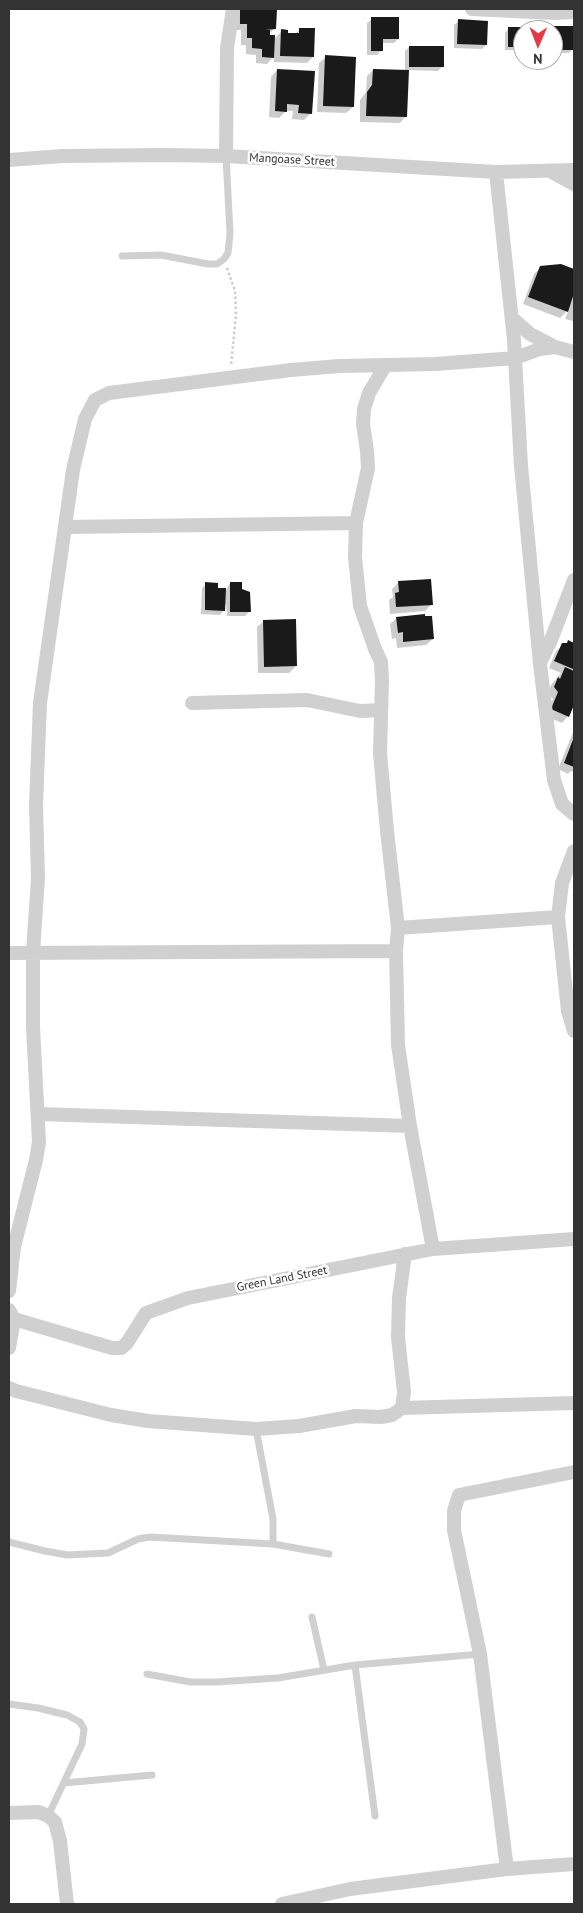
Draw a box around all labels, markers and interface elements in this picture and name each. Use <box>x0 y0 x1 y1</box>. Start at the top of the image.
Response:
north arrow <box>513 20 563 70</box>
text: N <box>533 50 543 68</box>
street label: Mangoase Street <box>249 151 335 169</box>
street label: Green Land Street <box>235 1263 329 1295</box>

